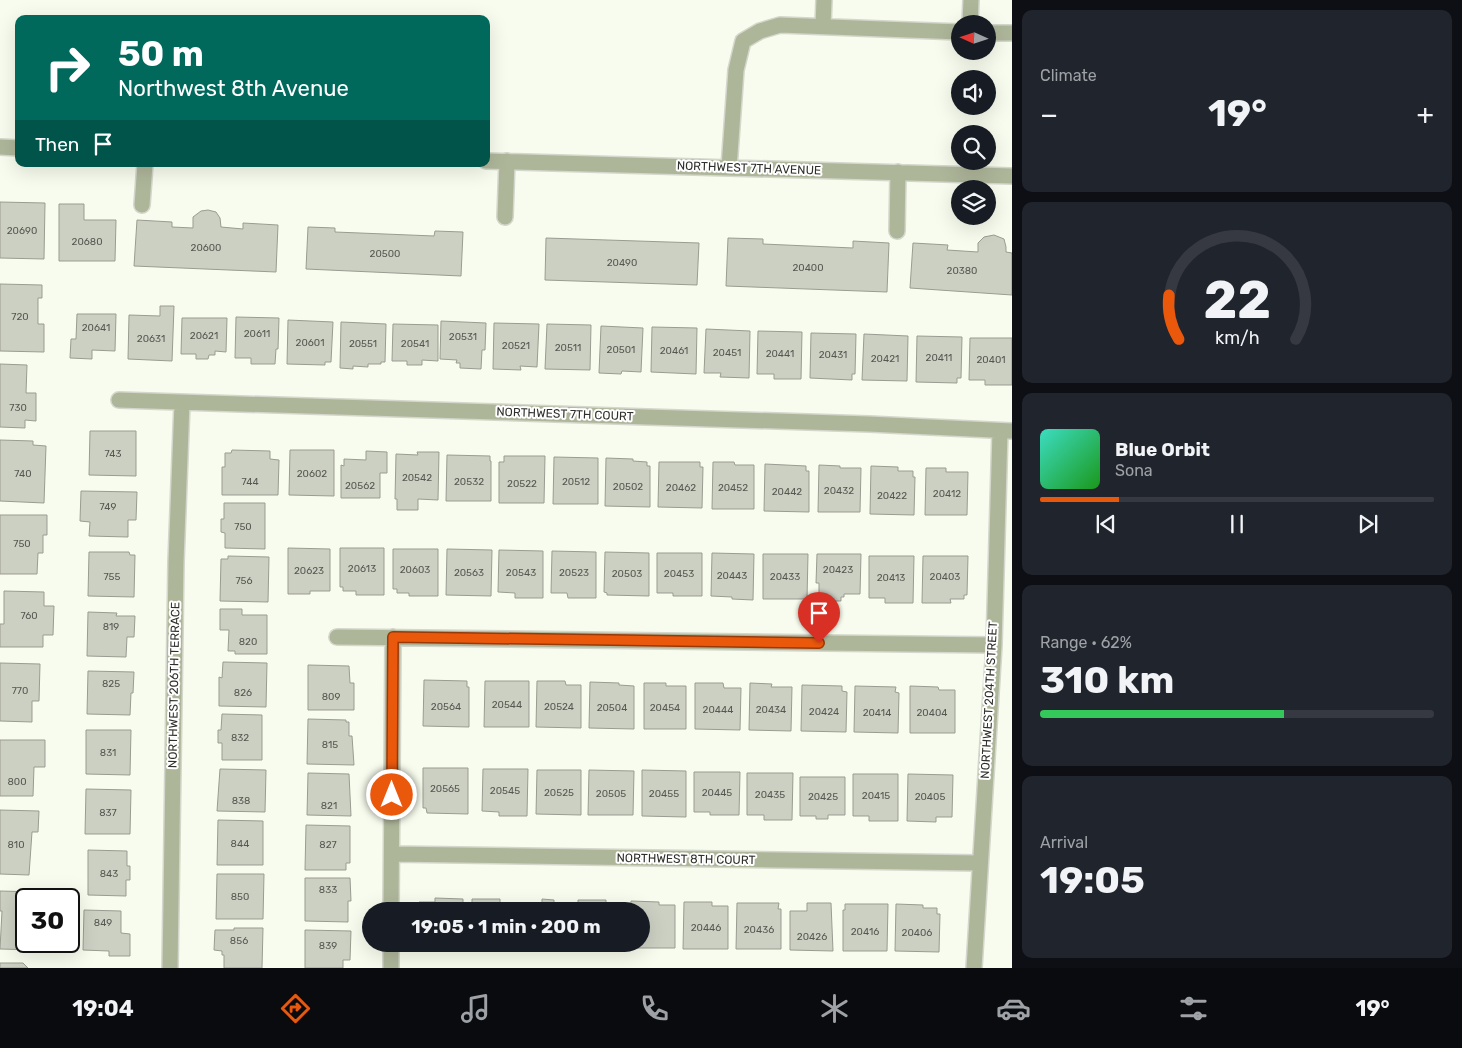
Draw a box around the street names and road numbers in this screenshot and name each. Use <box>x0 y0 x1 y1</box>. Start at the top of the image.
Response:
street label: NORTHWEST 7TH AVENUE <box>677 158 821 178</box>
street label: NORTHWEST 7TH COURT <box>496 405 634 423</box>
street label: NORTHWEST 206TH TERRACE <box>166 602 182 768</box>
street label: NORTHWEST 204TH STREET <box>978 621 1000 779</box>
street label: NORTHWEST 8TH COURT <box>616 851 756 867</box>

